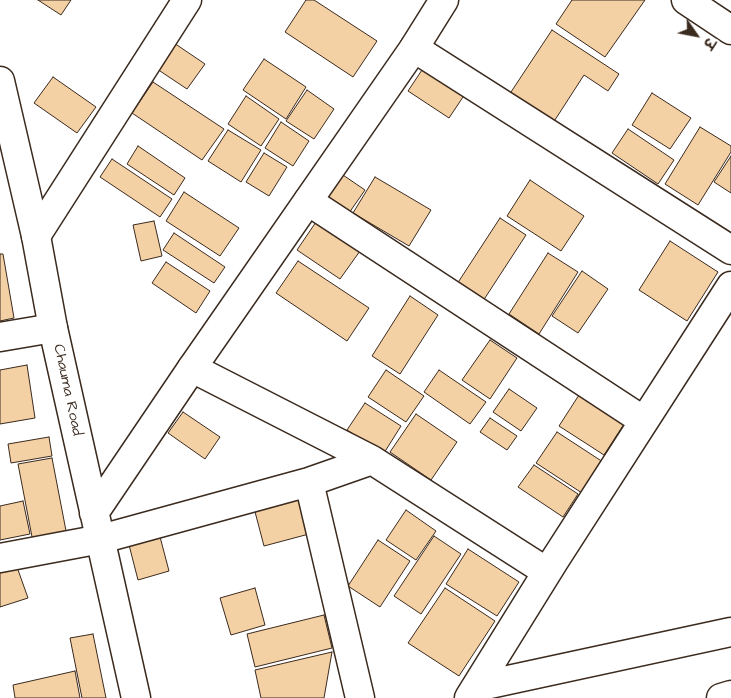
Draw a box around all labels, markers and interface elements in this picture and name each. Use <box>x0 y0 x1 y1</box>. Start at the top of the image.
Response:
north arrow <box>671 10 721 60</box>
text: उ <box>698 34 720 53</box>
street label: Chauma Road <box>49 343 85 437</box>

